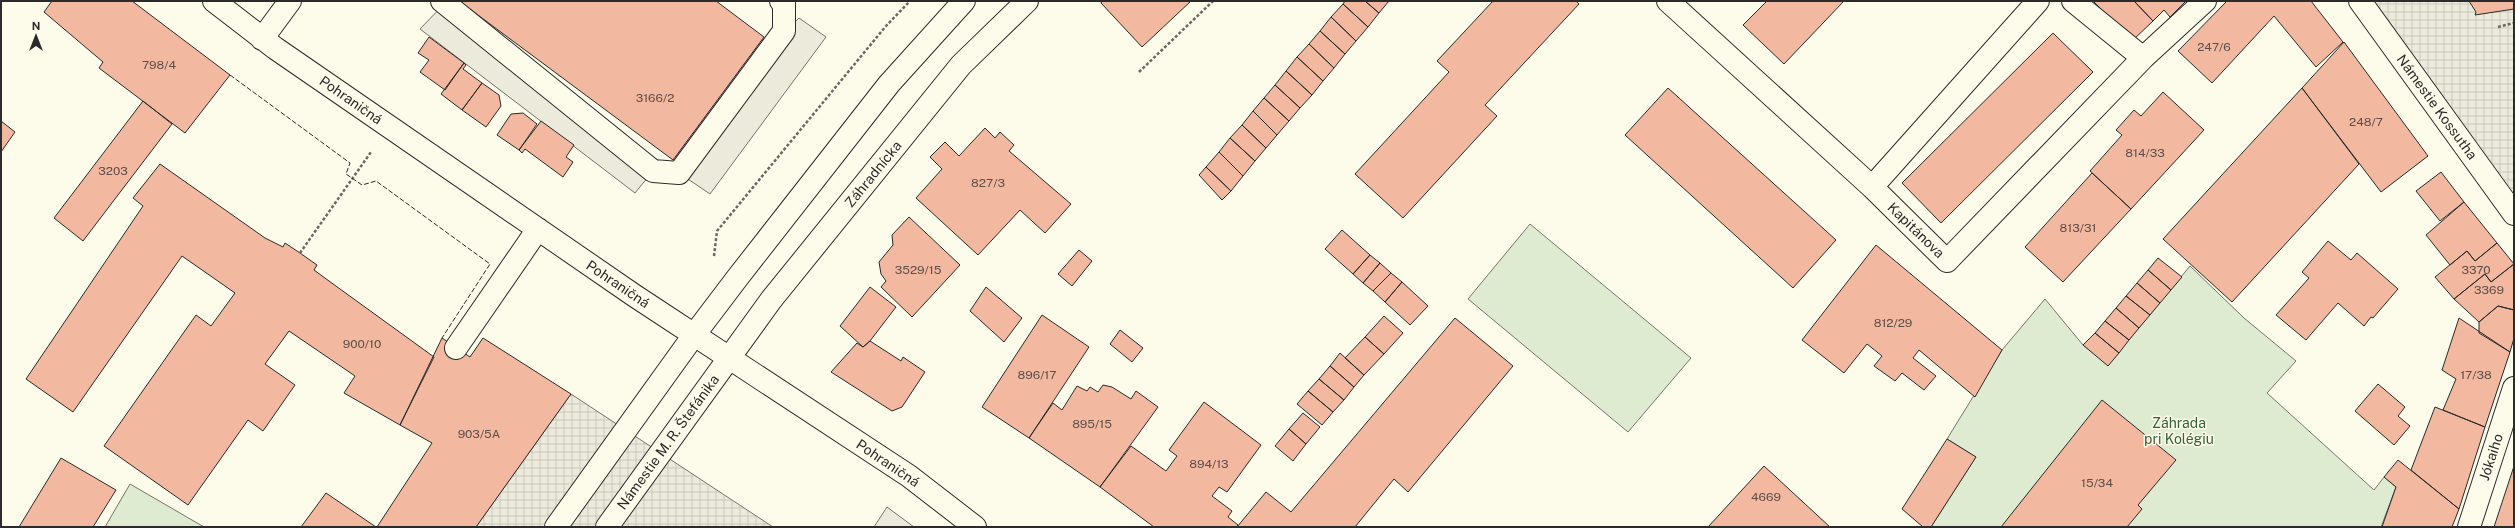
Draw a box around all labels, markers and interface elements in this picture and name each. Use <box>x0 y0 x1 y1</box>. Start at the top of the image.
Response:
north arrow <box>16 16 56 56</box>
text: N <box>32 20 40 32</box>
house number: 247/6 <box>2197 40 2231 54</box>
street label: Námestie Kossutha <box>2394 51 2480 163</box>
house number: 798/4 <box>142 58 176 72</box>
street label: Pohraničná <box>317 73 385 127</box>
house number: 3166/2 <box>636 91 674 105</box>
house number: 248/7 <box>2349 115 2383 129</box>
street label: Záhradnícka <box>841 138 905 210</box>
house number: 814/33 <box>2125 146 2165 160</box>
house number: 3203 <box>98 164 128 178</box>
house number: 827/3 <box>971 176 1005 190</box>
street label: Kapitánova <box>1884 199 1948 261</box>
house number: 813/31 <box>2060 221 2096 235</box>
street label: Pohraničná <box>583 257 653 311</box>
house number: 3529/15 <box>895 263 942 277</box>
house number: 3370 <box>2461 263 2491 277</box>
house number: 3369 <box>2474 283 2504 297</box>
house number: 812/29 <box>1874 316 1912 330</box>
house number: 900/10 <box>343 337 381 351</box>
house number: 896/17 <box>1018 368 1056 382</box>
house number: 17/38 <box>2460 368 2492 382</box>
street label: Námestie M. R. Štefánika <box>613 371 722 512</box>
park label: Záhrada pri Kolégiu <box>2144 415 2214 447</box>
house number: 895/15 <box>1072 417 1112 431</box>
house number: 903/5A <box>458 427 501 441</box>
street label: Jókaiho <box>2476 431 2506 482</box>
street label: Pohraničná <box>853 436 923 490</box>
house number: 894/13 <box>1189 457 1229 471</box>
house number: 15/34 <box>2081 476 2113 490</box>
house number: 4669 <box>1751 490 1781 504</box>

